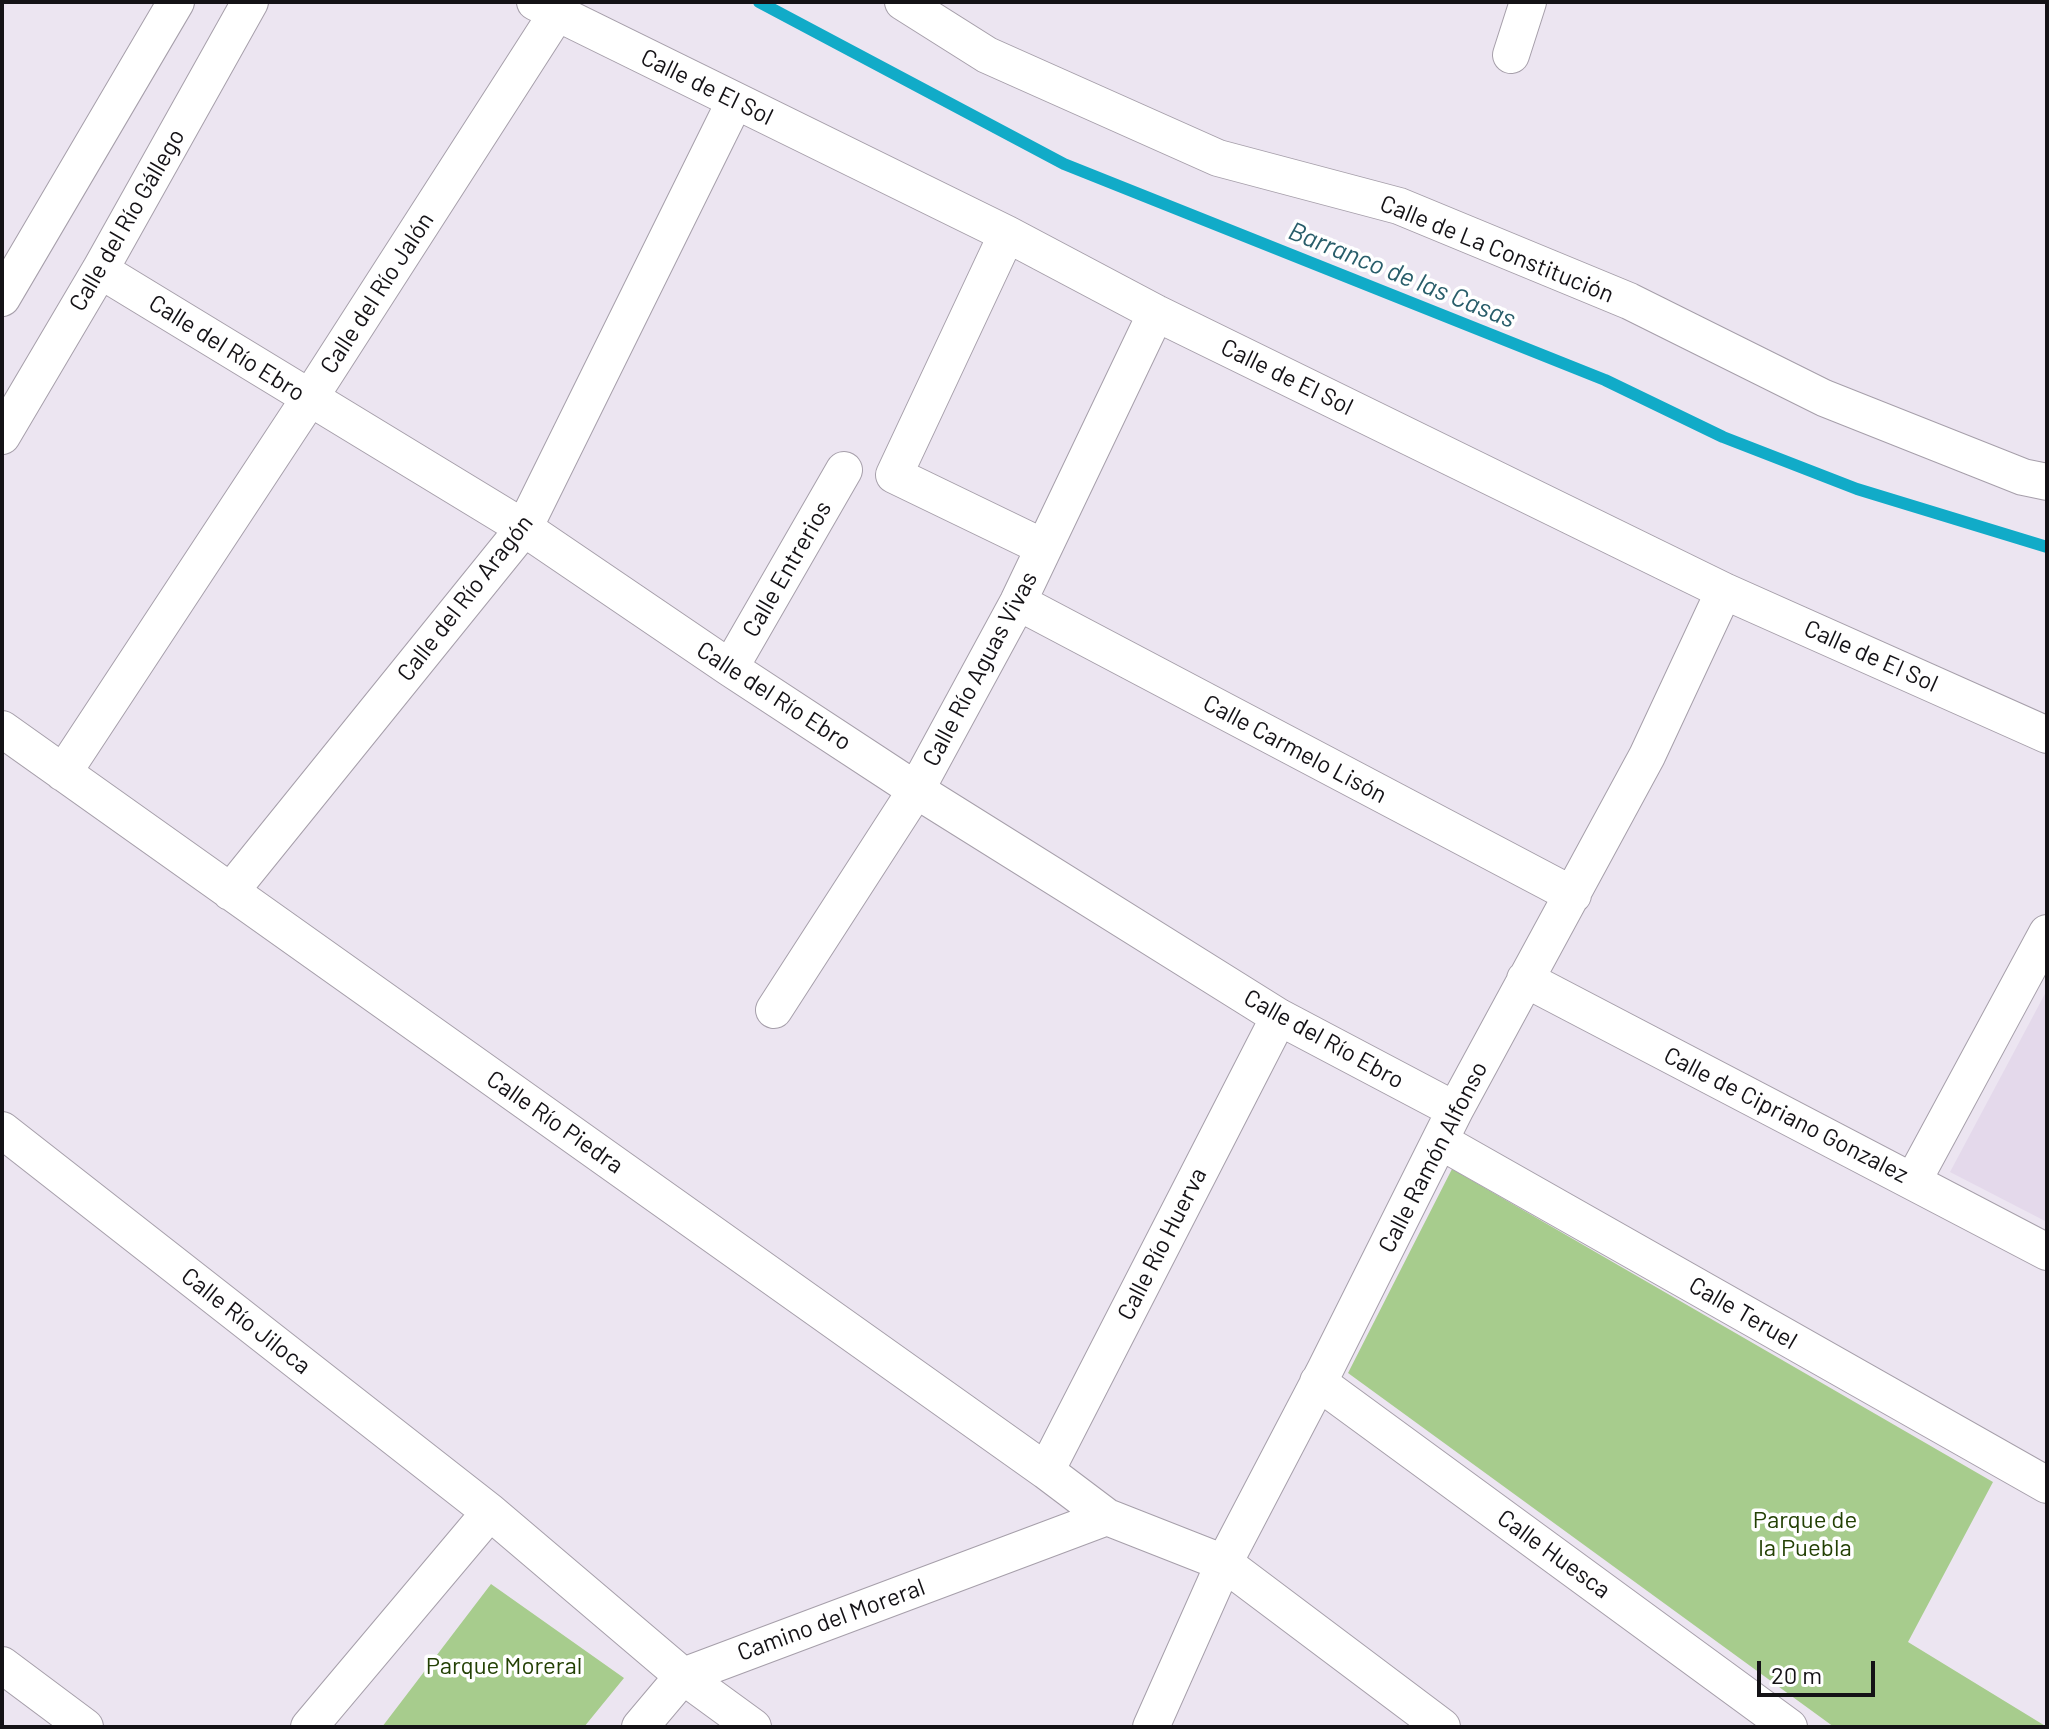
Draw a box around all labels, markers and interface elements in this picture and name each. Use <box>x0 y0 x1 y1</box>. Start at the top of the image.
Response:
street label: Calle de El Sol <box>636 43 778 131</box>
street label: Calle del Río Gállego <box>63 124 191 316</box>
street label: Calle de La Constitución <box>1376 189 1618 309</box>
street label: Calle del Río Jalón <box>314 207 440 379</box>
water label: Barranco de las Casas <box>1284 215 1520 335</box>
street label: Calle del Río Ebro <box>144 288 310 408</box>
street label: Calle de El Sol <box>1216 333 1358 421</box>
street label: Calle Entrerios <box>736 496 838 642</box>
street label: Calle del Río Aragón <box>391 509 539 687</box>
street label: Calle Río Aguas Vivas <box>916 567 1044 771</box>
street label: Calle de El Sol <box>1800 614 1942 698</box>
street label: Calle del Río Ebro <box>691 635 857 757</box>
street label: Calle Carmelo Lisón <box>1198 688 1392 810</box>
street label: Calle del Río Ebro <box>1239 983 1409 1095</box>
street label: Calle de Cipriano Gonzalez <box>1659 1041 1913 1189</box>
street label: Calle Ramón Alfonso <box>1372 1057 1494 1257</box>
street label: Calle Río Piedra <box>481 1064 629 1180</box>
street label: Calle Río Huerva <box>1111 1163 1213 1325</box>
street label: Calle Río Jiloca <box>176 1262 316 1380</box>
street label: Calle Teruel <box>1684 1271 1802 1355</box>
street label: Calle Huesca <box>1492 1503 1616 1605</box>
park label: Parque de la Puebla <box>1753 1506 1857 1562</box>
street label: Camino del Moreral <box>733 1573 929 1667</box>
scale bar <box>1761 1645 1879 1695</box>
park label: Parque Moreral <box>426 1652 582 1680</box>
text: 20 m <box>1771 1660 1822 1689</box>

